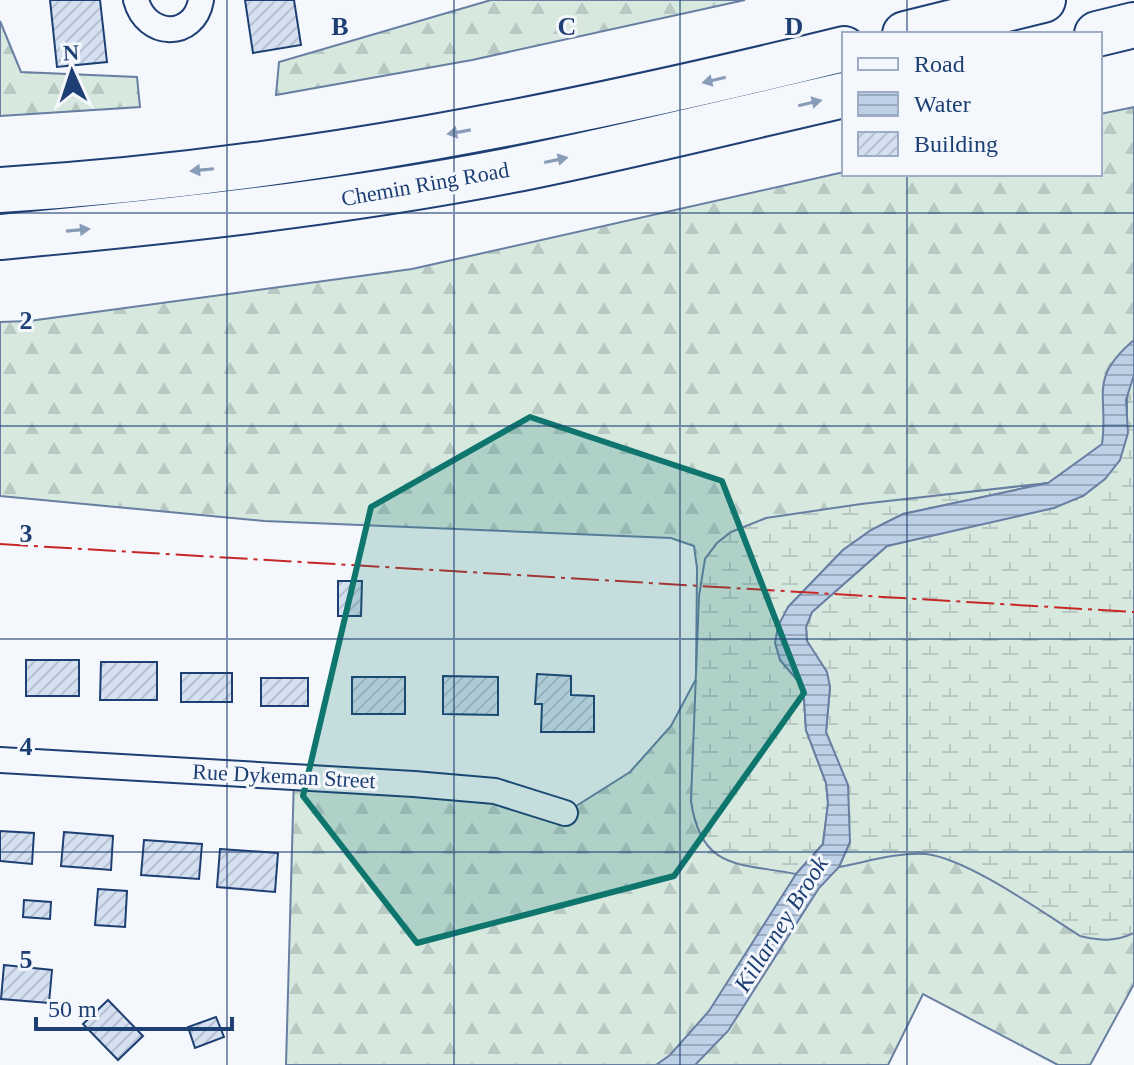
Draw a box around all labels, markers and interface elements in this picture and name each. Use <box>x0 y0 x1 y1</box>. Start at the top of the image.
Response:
text: B <box>331 12 349 41</box>
text: C <box>558 12 576 41</box>
text: D <box>785 12 803 41</box>
north arrow <box>32 32 112 112</box>
legend <box>842 32 1102 176</box>
text: N <box>62 40 80 65</box>
text: Road <box>914 51 965 77</box>
one-way arrow <box>701 74 726 87</box>
text: Water <box>914 91 971 117</box>
one-way arrow <box>798 96 823 108</box>
one-way arrow <box>446 126 471 138</box>
text: Building <box>914 131 998 157</box>
one-way arrow <box>544 153 569 166</box>
street label: Chemin Ring Road <box>339 157 511 211</box>
one-way arrow <box>189 164 214 177</box>
one-way arrow <box>66 223 91 236</box>
text: 2 <box>20 306 33 335</box>
text: 3 <box>20 519 33 548</box>
text: 4 <box>20 732 33 761</box>
street label: Rue Dykeman Street <box>192 759 376 793</box>
water label: Killarney Brook <box>729 851 833 997</box>
text: 5 <box>20 945 33 974</box>
scale bar <box>36 981 232 1031</box>
text: 50 m <box>48 996 97 1022</box>

